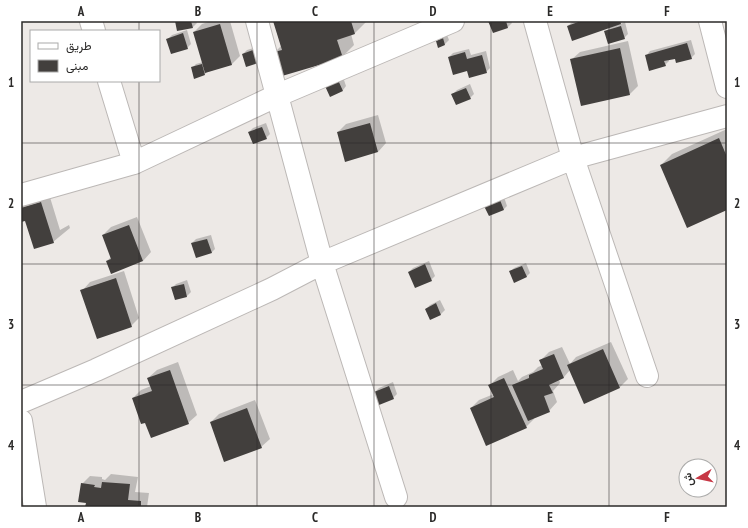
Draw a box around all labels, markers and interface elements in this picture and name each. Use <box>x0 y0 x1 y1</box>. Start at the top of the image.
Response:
text: A <box>77 3 85 20</box>
text: B <box>195 3 201 20</box>
text: C <box>312 3 318 20</box>
text: D <box>430 3 437 20</box>
text: E <box>547 3 553 20</box>
text: F <box>664 3 670 20</box>
legend <box>30 30 160 82</box>
text: طريق <box>66 38 92 54</box>
text: مبنى <box>66 58 88 74</box>
text: 1 <box>8 74 14 91</box>
text: 1 <box>734 74 740 91</box>
text: 2 <box>8 195 14 212</box>
text: 2 <box>734 195 740 212</box>
text: 3 <box>8 316 14 333</box>
text: 3 <box>734 316 740 333</box>
text: 4 <box>8 437 15 454</box>
text: 4 <box>734 437 741 454</box>
north arrow <box>678 458 718 498</box>
text: ش <box>680 472 696 487</box>
text: A <box>77 509 85 526</box>
text: B <box>195 509 201 526</box>
text: C <box>312 509 318 526</box>
text: D <box>430 509 437 526</box>
text: E <box>547 509 553 526</box>
text: F <box>664 509 670 526</box>

